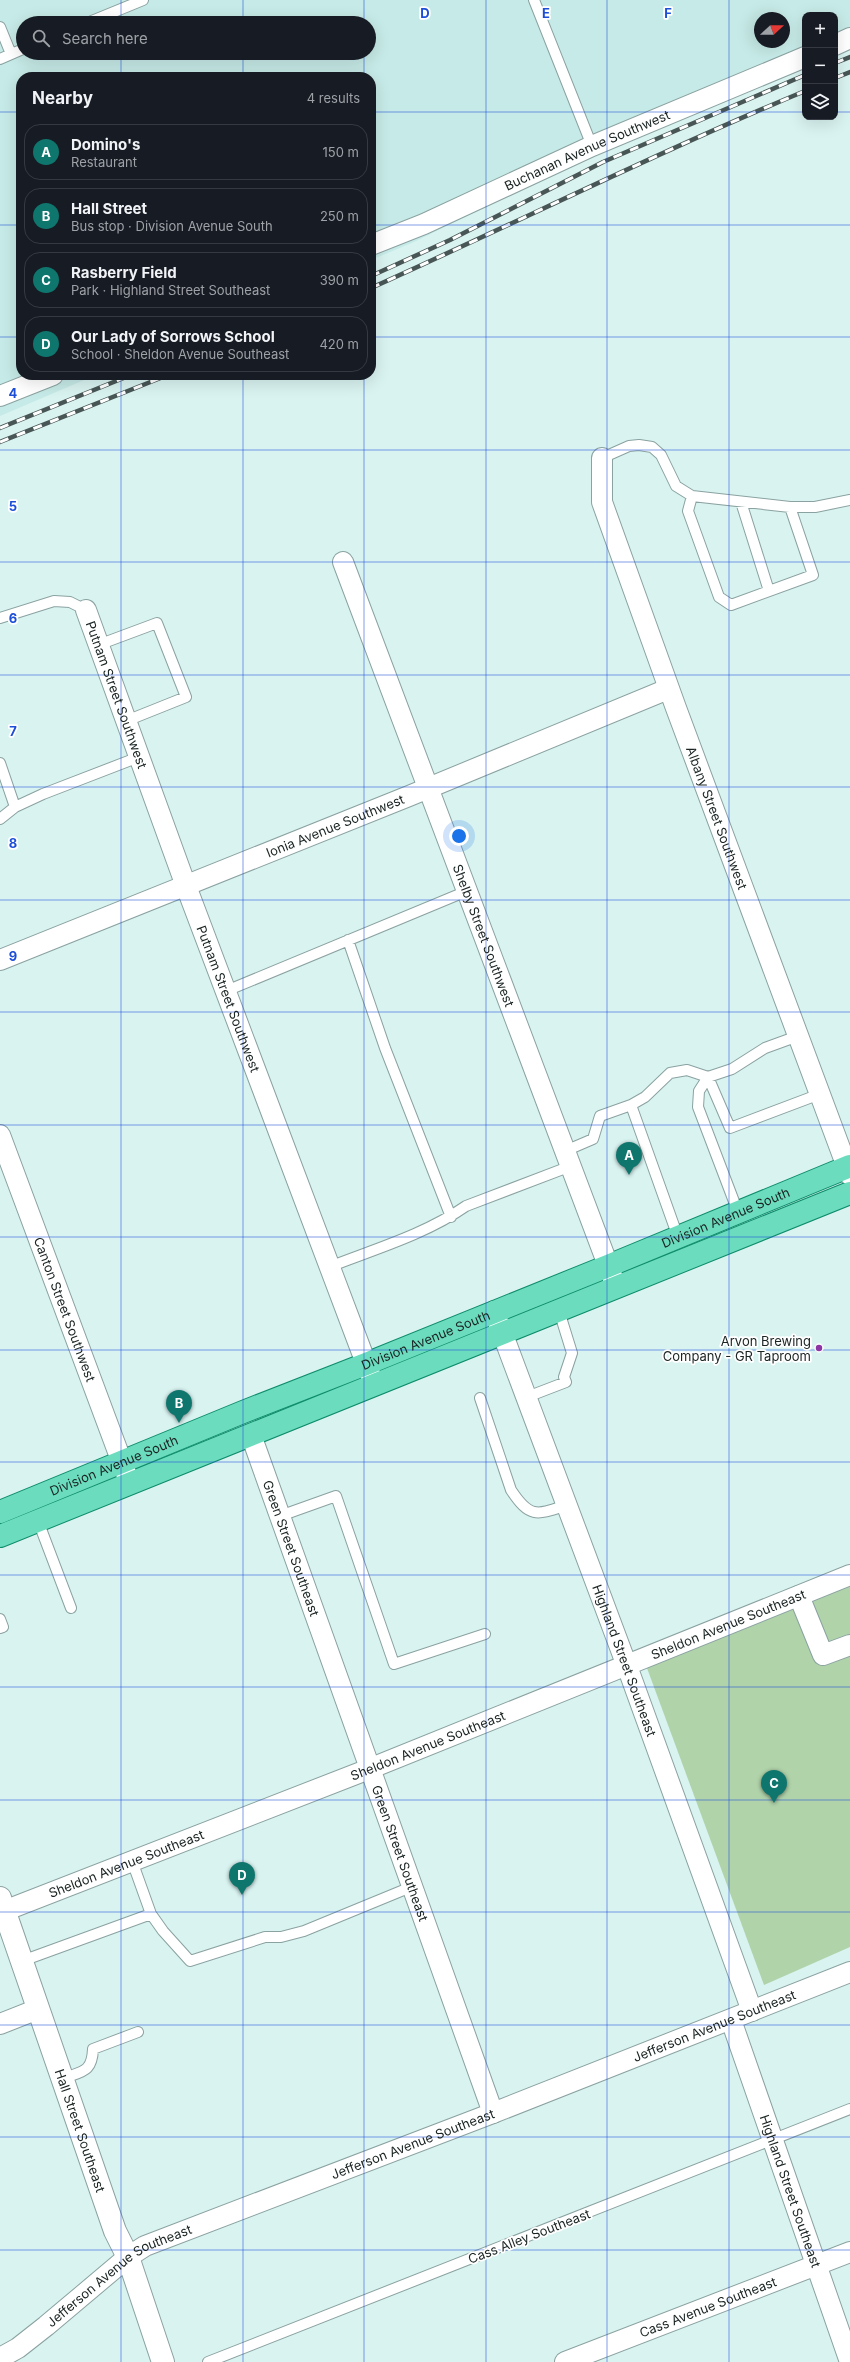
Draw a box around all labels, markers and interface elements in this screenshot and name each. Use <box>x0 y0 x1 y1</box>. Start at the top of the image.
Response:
text: D <box>420 5 430 21</box>
text: E <box>542 5 550 21</box>
text: F <box>664 5 672 21</box>
north arrow <box>754 12 790 48</box>
map controls <box>802 12 838 120</box>
button: + <box>802 12 838 48</box>
search box <box>16 16 376 60</box>
icon: search <box>30 27 52 49</box>
text: Search here <box>62 29 148 48</box>
button: − <box>802 48 838 84</box>
button: layers <box>802 84 838 120</box>
text: Nearby <box>32 88 93 108</box>
text: 4 results <box>307 90 360 106</box>
street label: Buchanan Avenue Southwest <box>502 106 672 194</box>
text: Domino's <box>71 135 140 154</box>
text: A <box>41 144 51 160</box>
text: 150 m <box>323 144 359 160</box>
text: Restaurant <box>71 154 137 170</box>
text: Hall Street <box>71 199 147 218</box>
text: B <box>42 208 50 224</box>
text: 250 m <box>320 208 359 224</box>
text: Bus stop · Division Avenue South <box>71 218 273 234</box>
text: Rasberry Field <box>71 263 177 282</box>
text: C <box>41 272 51 288</box>
text: 390 m <box>320 272 359 288</box>
text: Park · Highland Street Southeast <box>71 282 270 298</box>
text: Our Lady of Sorrows School <box>71 327 275 346</box>
text: D <box>41 336 51 352</box>
text: 420 m <box>319 336 359 352</box>
text: School · Sheldon Avenue Southeast <box>71 346 289 362</box>
text: 4 <box>9 385 18 401</box>
text: 5 <box>9 498 17 514</box>
text: 6 <box>9 610 17 626</box>
street label: Putnam Street Southwest <box>83 619 151 771</box>
text: 7 <box>9 723 17 739</box>
street label: Albany Street Southwest <box>683 744 751 891</box>
street label: Ionia Avenue Southwest <box>264 791 406 861</box>
your location <box>449 826 469 846</box>
text: 8 <box>9 835 17 851</box>
street label: Shelby Street Southwest <box>450 862 518 1009</box>
street label: Putnam Street Southwest <box>194 923 263 1074</box>
text: 9 <box>9 948 17 964</box>
pin: A <box>616 1142 642 1175</box>
street label: Division Avenue South <box>659 1184 792 1251</box>
street label: Canton Street Southwest <box>31 1235 99 1384</box>
street label: Division Avenue South <box>359 1307 492 1373</box>
place label: Arvon Brewing Company - GR Taproom <box>663 1333 811 1364</box>
marker: Arvon Brewing Company - GR Taproom <box>814 1343 824 1353</box>
pin: B <box>166 1390 192 1423</box>
street label: Division Avenue South <box>47 1432 180 1499</box>
street label: Green Street Southeast <box>260 1478 323 1618</box>
street label: Highland Street Southeast <box>589 1582 660 1739</box>
street label: Sheldon Avenue Southeast <box>649 1586 808 1662</box>
street label: Sheldon Avenue Southeast <box>348 1707 507 1783</box>
pin: C <box>761 1770 787 1803</box>
street label: Green Street Southeast <box>369 1783 432 1923</box>
street label: Sheldon Avenue Southeast <box>46 1826 206 1901</box>
pin: D <box>229 1862 255 1895</box>
street label: Jefferson Avenue Southeast <box>631 1986 798 2065</box>
street label: Hall Street Southeast <box>52 2067 109 2194</box>
street label: Jefferson Avenue Southeast <box>329 2105 496 2182</box>
street label: Highland Street Southeast <box>757 2112 824 2269</box>
street label: Cass Alley Southeast <box>466 2205 592 2267</box>
street label: Jefferson Avenue Southeast <box>43 2221 194 2330</box>
street label: Cass Avenue Southeast <box>637 2273 779 2341</box>

